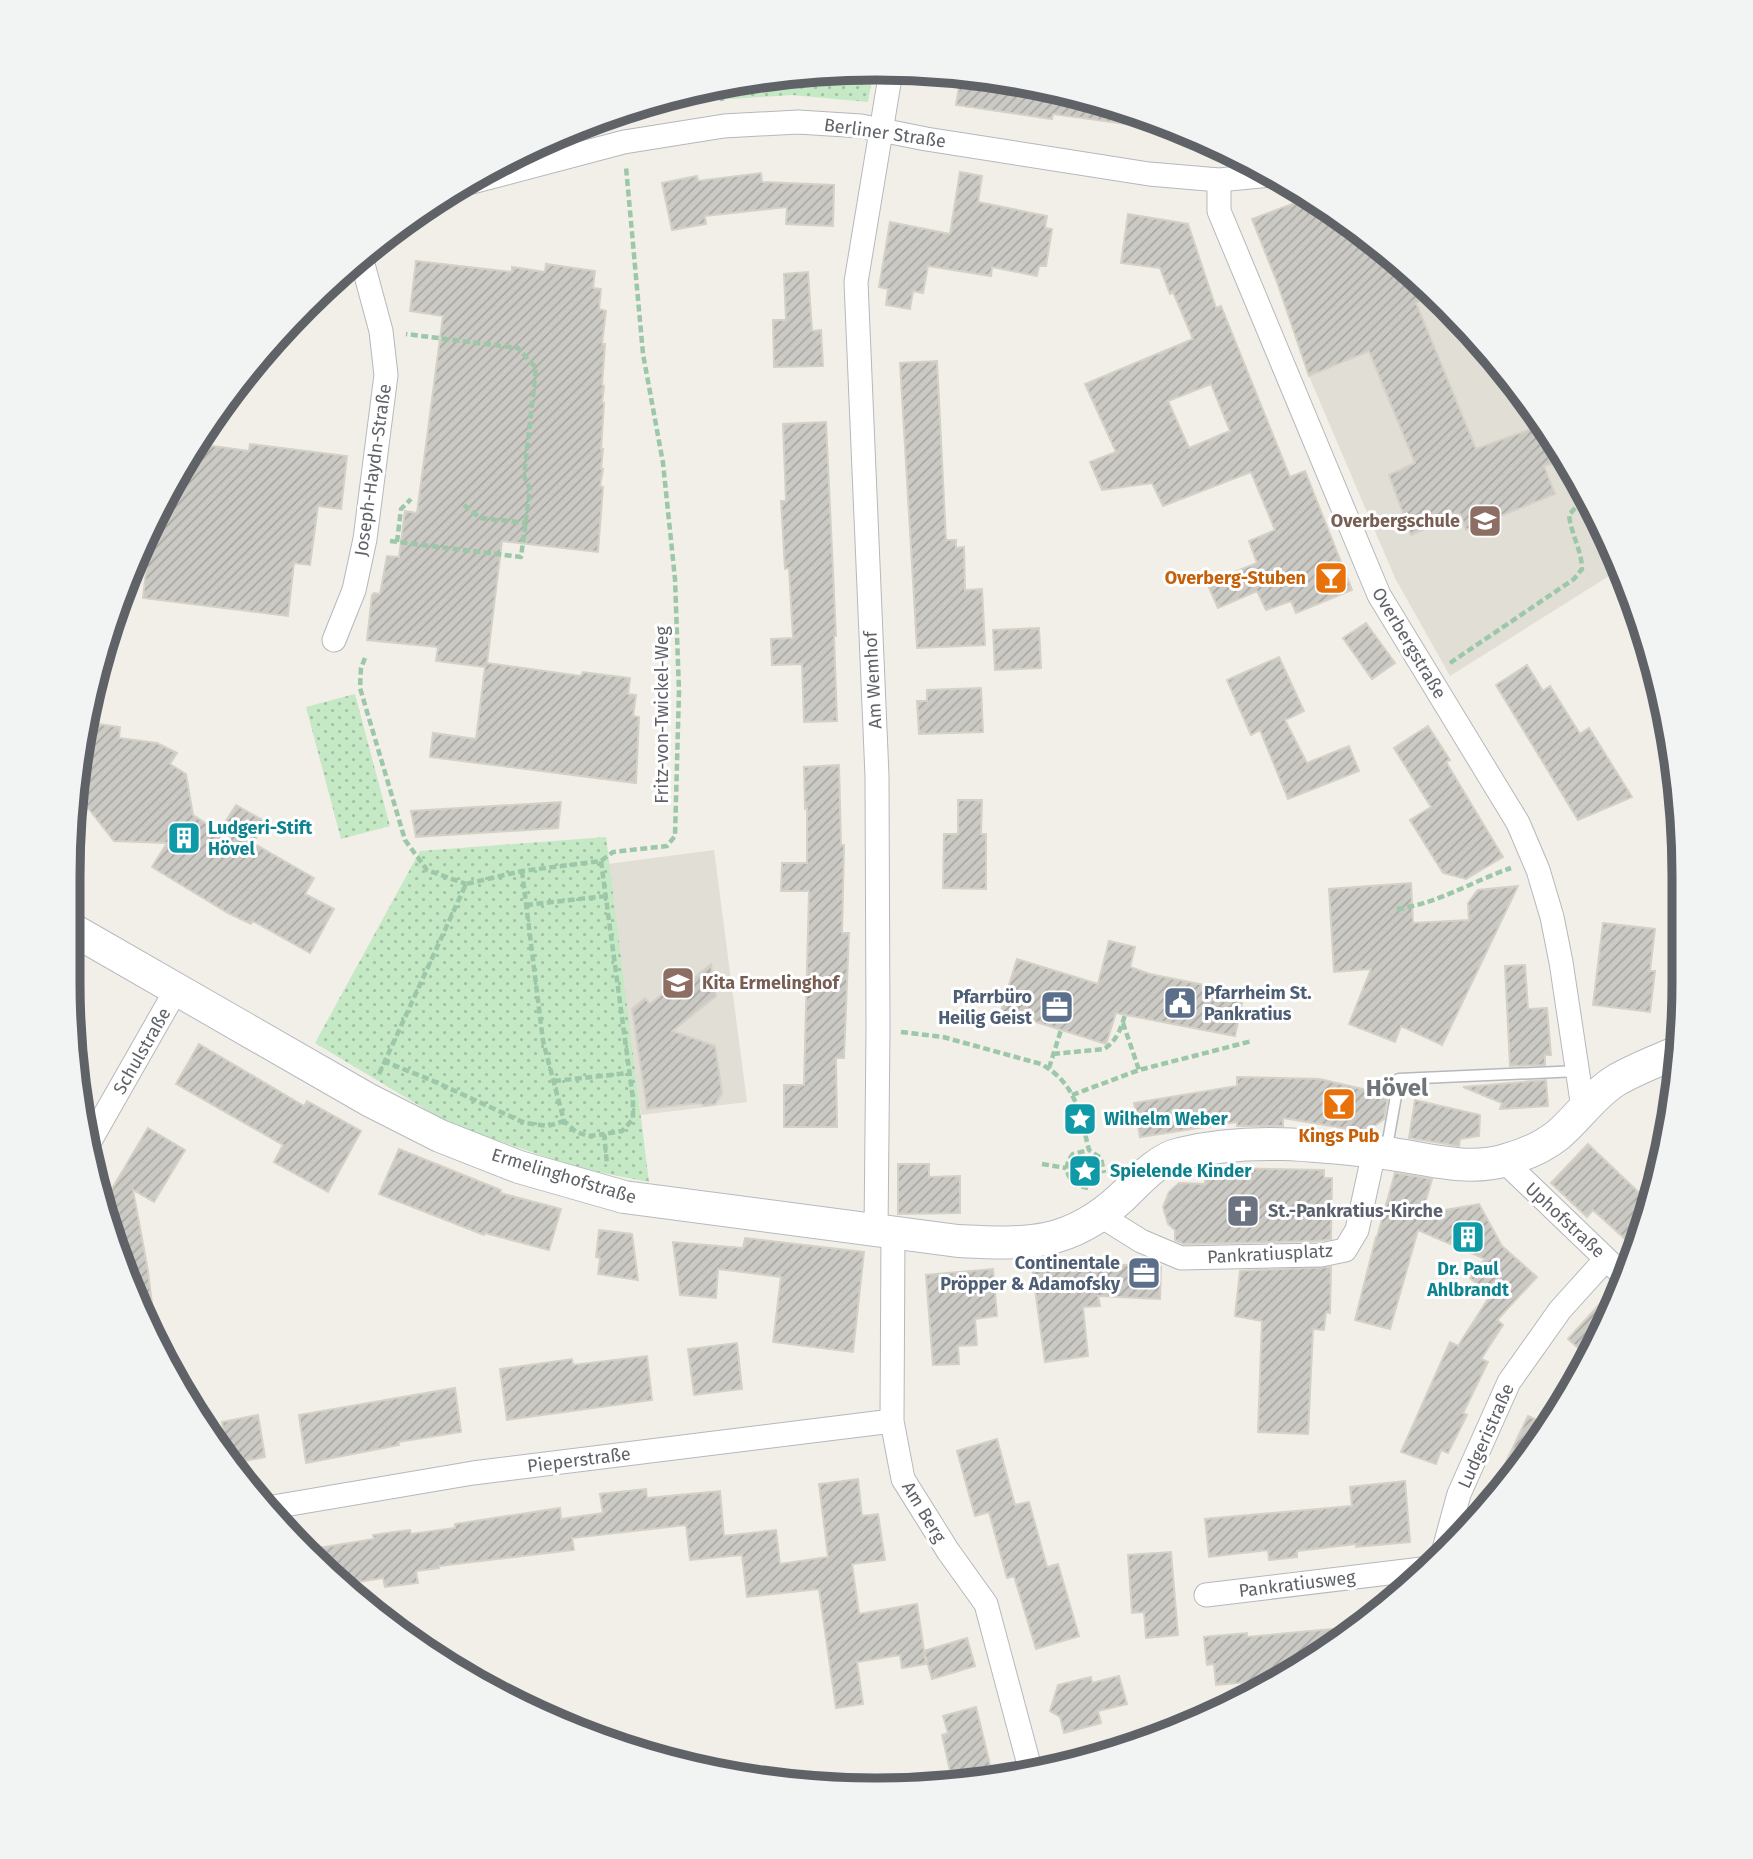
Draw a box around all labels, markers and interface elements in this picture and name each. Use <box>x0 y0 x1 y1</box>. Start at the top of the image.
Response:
street label: Berliner Straße <box>823 114 947 152</box>
street label: Joseph-Haydn-Straße <box>350 382 396 558</box>
school or university icon: Overbergschule <box>1466 502 1504 540</box>
place label: Overbergschule <box>1331 510 1460 532</box>
bar icon: Overberg-Stuben <box>1312 559 1350 597</box>
place label: Overberg-Stuben <box>1165 567 1306 589</box>
street label: Overbergstraße <box>1367 583 1451 703</box>
street label: Fritz-von-Twickel-Weg <box>651 626 673 804</box>
street label: Am Wemhof <box>859 629 887 729</box>
place label: Ludgeri-Stift Hövel <box>208 817 313 860</box>
building icon: Ludgeri-Stift Hövel <box>165 819 203 857</box>
school or university icon: Kita Ermelinghof <box>659 964 697 1002</box>
place label: Kita Ermelinghof <box>702 972 841 994</box>
place label: Pfarrheim St. Pankratius <box>1204 982 1312 1025</box>
public building icon: Pfarrheim St. Pankratius <box>1161 984 1199 1022</box>
place label: Pfarrbüro Heilig Geist <box>938 986 1033 1029</box>
office icon: Pfarrbüro Heilig Geist <box>1038 988 1076 1026</box>
street label: Schulstraße <box>108 1004 176 1098</box>
district label: Hövel <box>1366 1074 1429 1102</box>
bar icon: Kings Pub <box>1320 1085 1358 1123</box>
place icon: Wilhelm Weber <box>1061 1100 1099 1138</box>
place label: Wilhelm Weber <box>1104 1108 1228 1130</box>
place label: Kings Pub <box>1299 1125 1380 1147</box>
street label: Ermelinghofstraße <box>489 1143 639 1209</box>
place icon: Spielende Kinder <box>1066 1152 1104 1190</box>
place label: Spielende Kinder <box>1110 1160 1252 1182</box>
street label: Uphofstraße <box>1521 1177 1609 1263</box>
church icon: St.-Pankratius-Kirche <box>1224 1192 1262 1230</box>
place label: St.-Pankratius-Kirche <box>1268 1200 1443 1222</box>
building icon: Dr. Paul Ahlbrandt <box>1449 1218 1487 1256</box>
street label: Pankratiusplatz <box>1207 1240 1333 1268</box>
place label: Continentale Pröpper & Adamofsky <box>940 1252 1121 1295</box>
office icon: Continentale Pröpper & Adamofsky <box>1125 1254 1163 1292</box>
place label: Dr. Paul Ahlbrandt <box>1426 1258 1510 1301</box>
street label: Ludgeristraße <box>1453 1380 1519 1492</box>
street label: Pieperstraße <box>526 1443 632 1477</box>
street label: Am Berg <box>897 1477 951 1547</box>
street label: Pankratiusweg <box>1237 1566 1357 1602</box>

